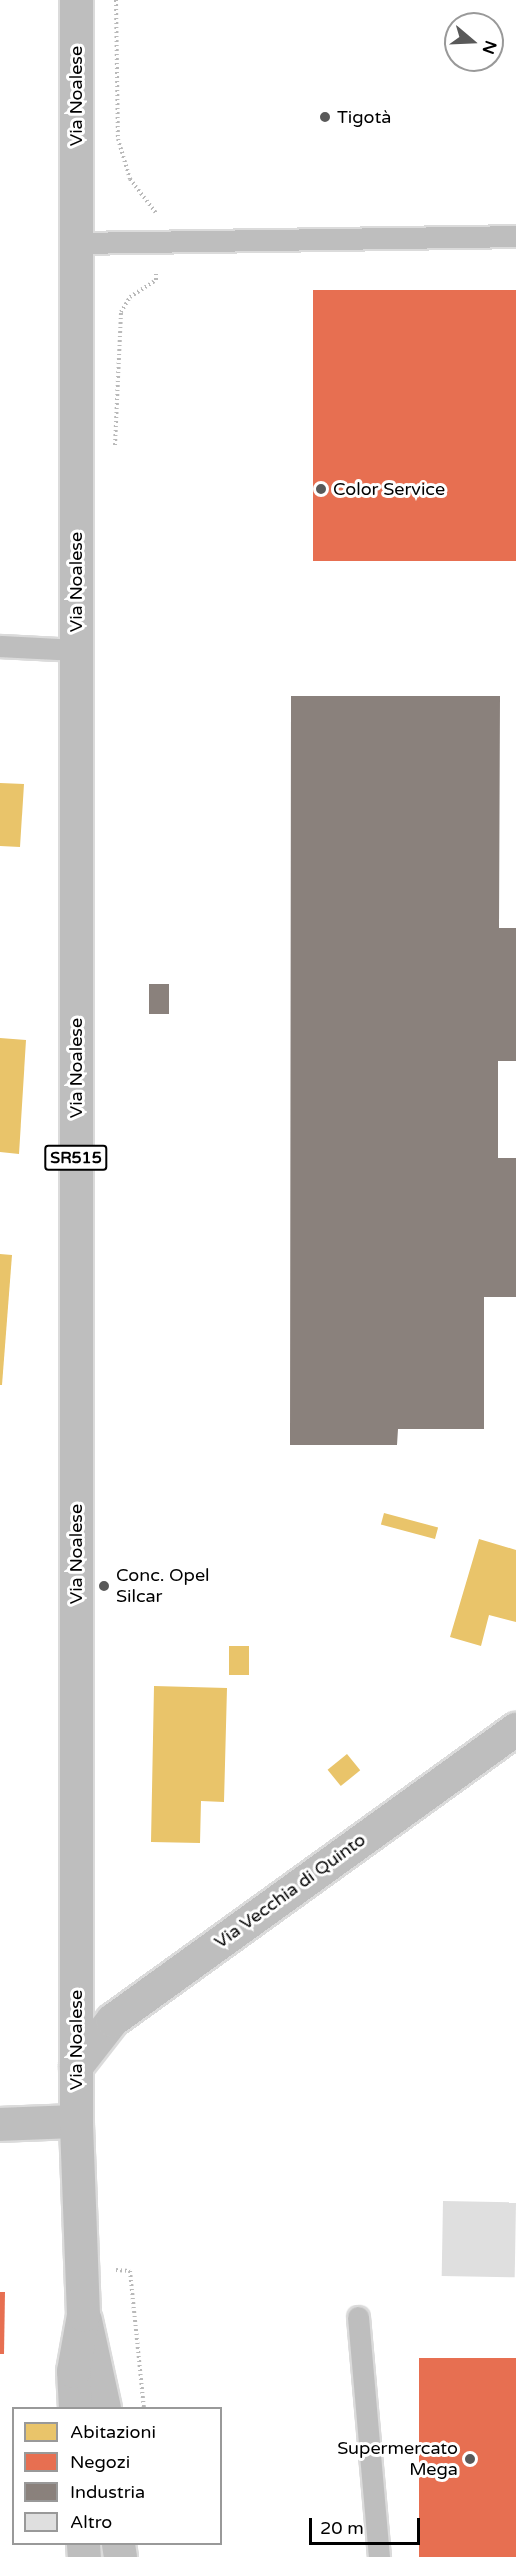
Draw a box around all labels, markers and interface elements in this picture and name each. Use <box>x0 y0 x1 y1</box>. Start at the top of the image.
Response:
north arrow <box>444 12 504 72</box>
text: N <box>478 38 501 57</box>
street label: Via Noalese <box>65 46 87 146</box>
place label: Tigotà <box>337 106 391 128</box>
marker: Tigotà <box>318 110 332 124</box>
place label: Color Service <box>333 478 445 500</box>
marker: Color Service <box>314 482 328 496</box>
street label: Via Noalese <box>65 532 87 632</box>
street label: Via Noalese <box>65 1018 87 1118</box>
road number: SR515 <box>43 1145 109 1171</box>
street label: Via Noalese <box>65 1504 87 1604</box>
place label: Conc. Opel Silcar <box>116 1565 210 1608</box>
marker: Conc. Opel Silcar <box>97 1579 111 1593</box>
street label: Via Vecchia di Quinto <box>210 1829 370 1953</box>
street label: Via Noalese <box>65 1990 87 2090</box>
legend <box>12 2407 222 2545</box>
text: Abitazioni <box>70 2421 156 2443</box>
place label: Supermercato Mega <box>337 2438 458 2480</box>
text: Negozi <box>70 2451 130 2473</box>
marker: Supermercato Mega <box>463 2452 477 2466</box>
text: Industria <box>70 2481 145 2503</box>
scale bar <box>312 2506 423 2544</box>
text: Altro <box>70 2511 112 2533</box>
text: 20 m <box>320 2517 364 2539</box>

